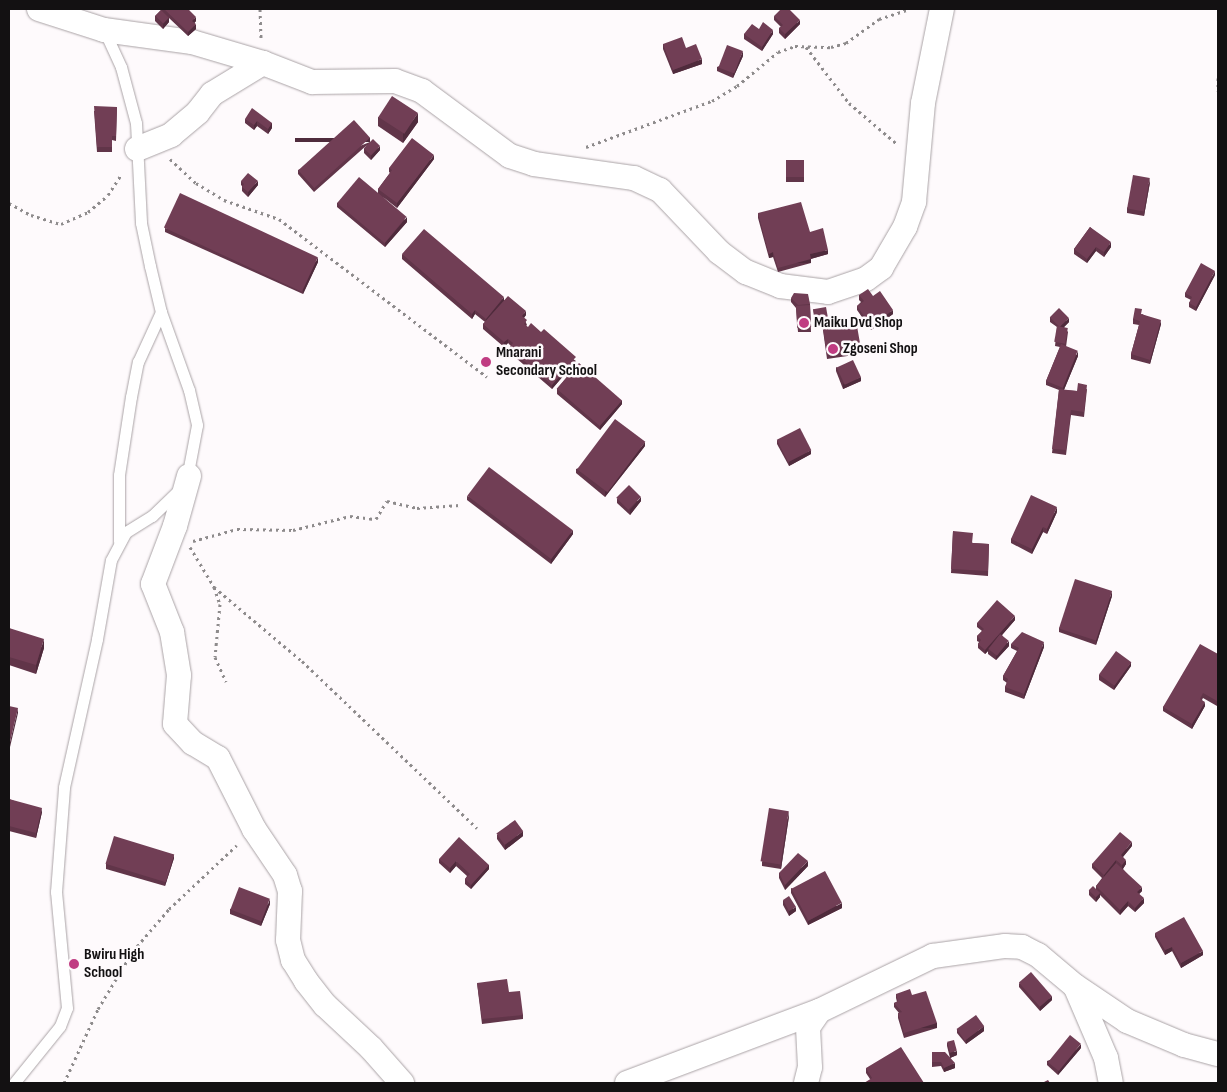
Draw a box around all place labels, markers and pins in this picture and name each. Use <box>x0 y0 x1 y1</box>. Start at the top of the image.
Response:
place label: Maiku Dvd Shop <box>814 313 903 333</box>
marker: Maiku Dvd Shop <box>798 317 810 329</box>
place label: Zgoseni Shop <box>843 339 918 359</box>
place label: Mnarani Secondary School <box>496 343 597 381</box>
marker: Zgoseni Shop <box>827 343 839 355</box>
marker: Mnarani Secondary School <box>480 356 492 368</box>
place label: Bwiru High School <box>84 945 144 983</box>
marker: Bwiru High School <box>68 958 80 970</box>

